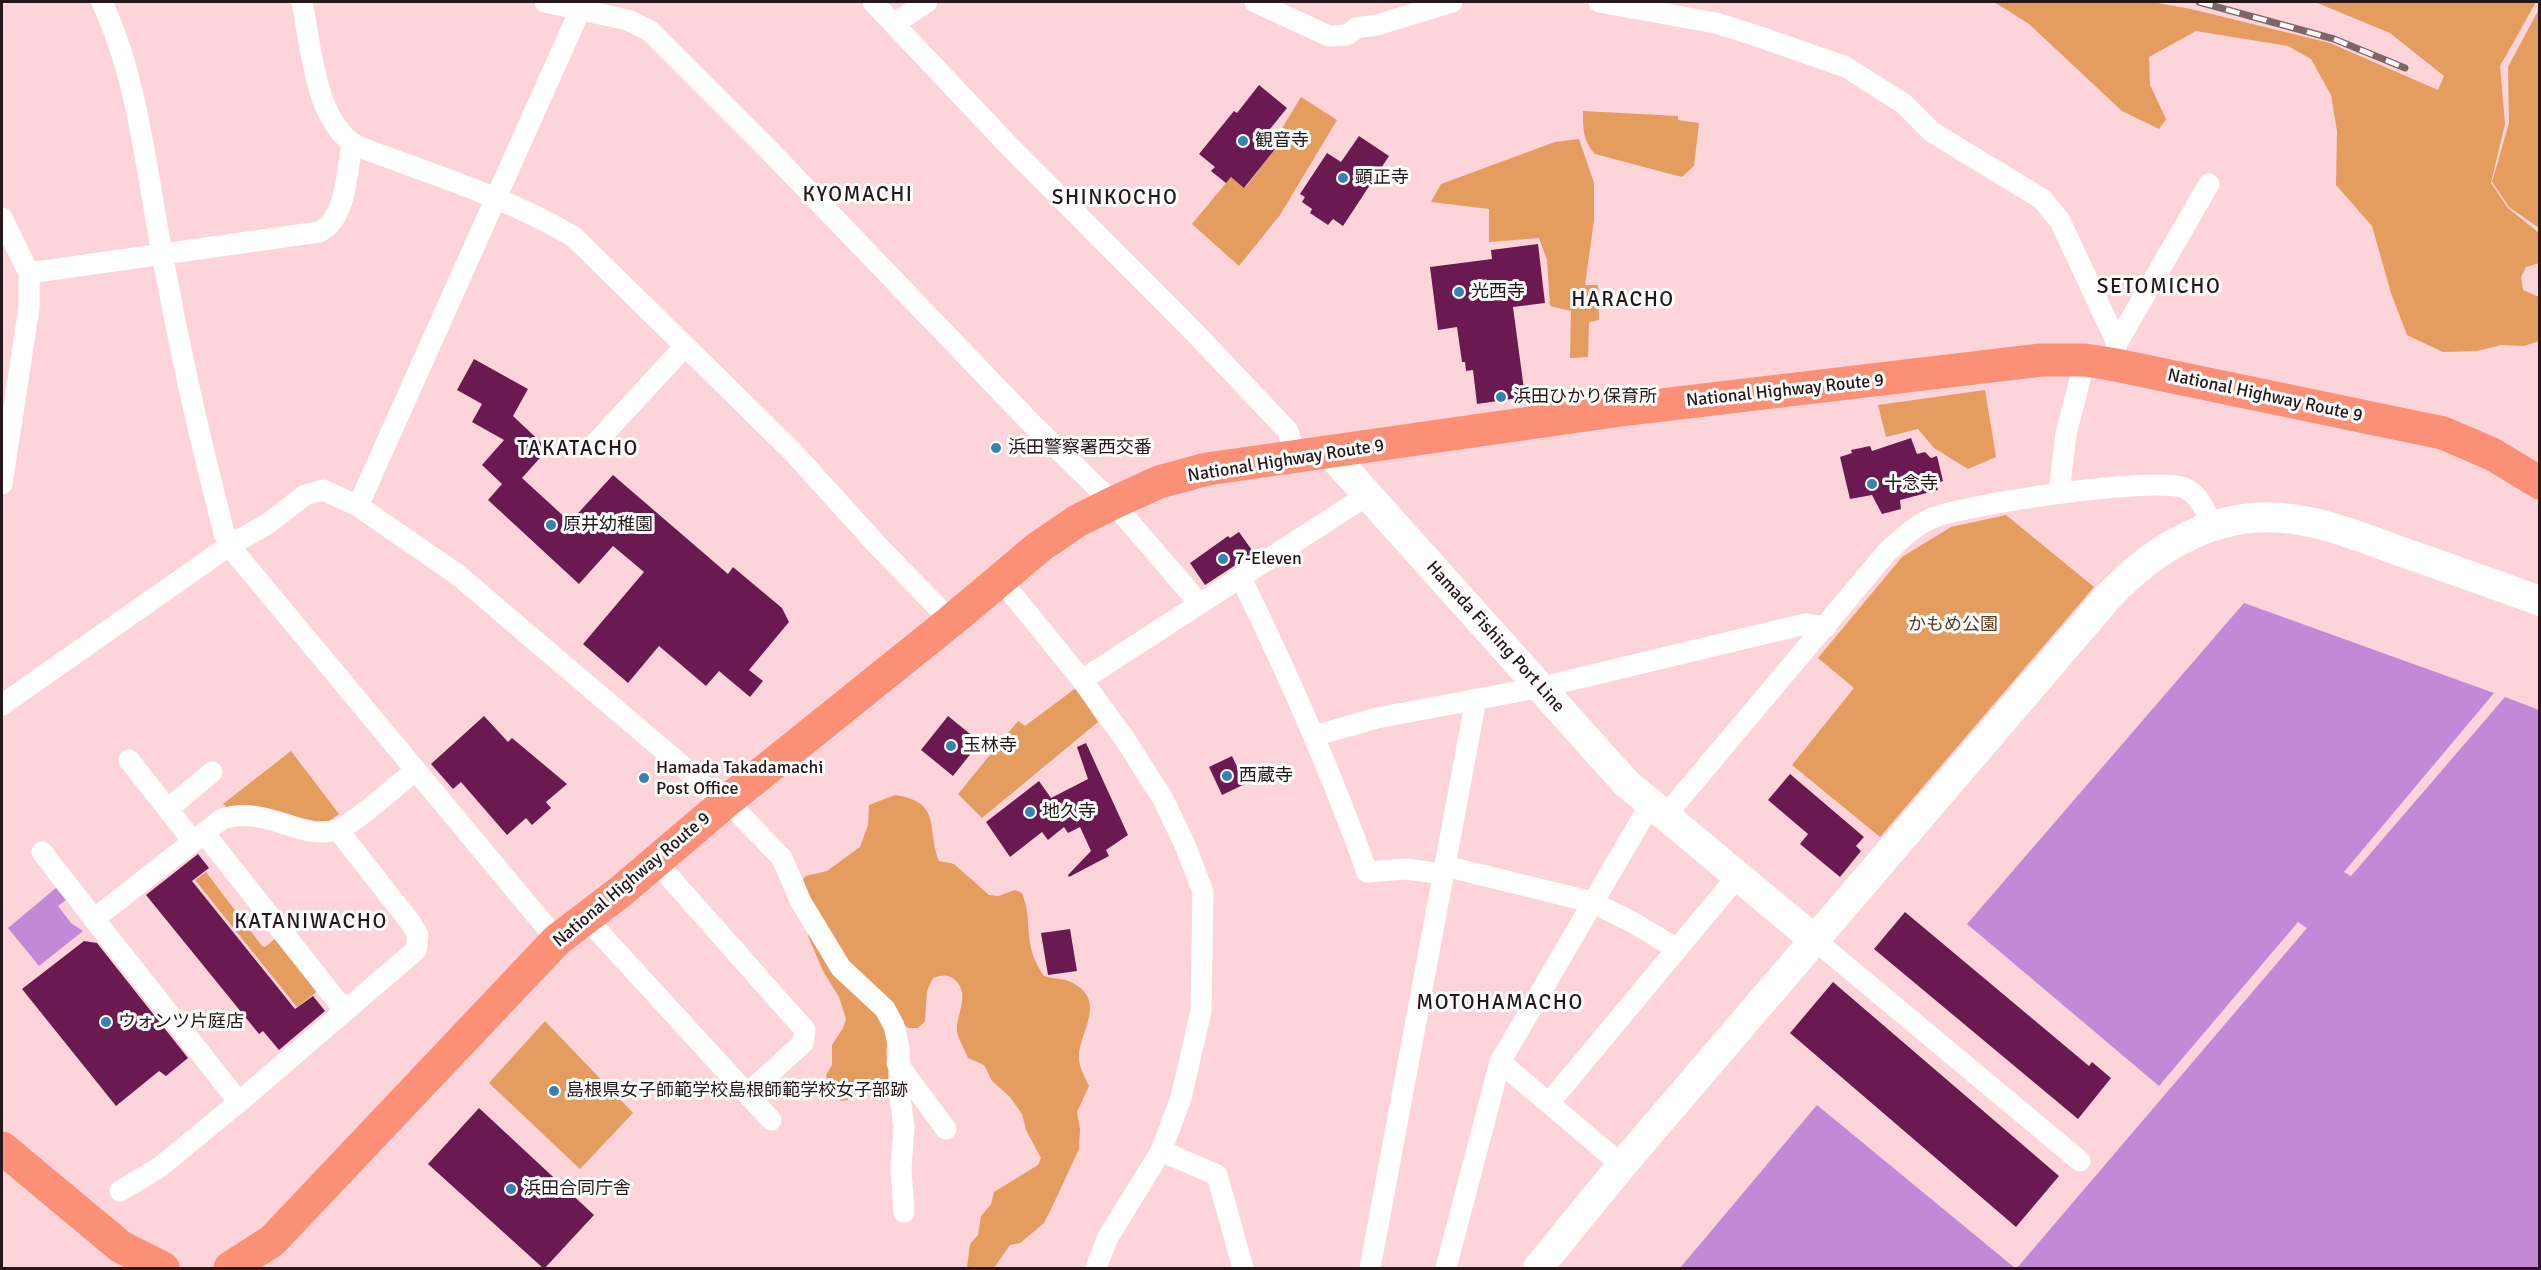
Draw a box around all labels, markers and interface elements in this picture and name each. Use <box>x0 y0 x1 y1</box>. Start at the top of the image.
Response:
place label: 観音寺 <box>1255 130 1309 152</box>
marker: 観音寺 <box>1236 134 1250 148</box>
place label: 顕正寺 <box>1355 167 1409 189</box>
marker: 顕正寺 <box>1336 171 1350 185</box>
district label: KYOMACHI <box>802 182 914 208</box>
district label: SHINKOCHO <box>1052 185 1178 211</box>
district label: SETOMICHO <box>2097 274 2221 300</box>
place label: 光西寺 <box>1471 281 1525 303</box>
marker: 光西寺 <box>1452 285 1466 299</box>
district label: HARACHO <box>1571 287 1675 313</box>
street label: National Highway Route 9 <box>2166 365 2364 427</box>
street label: National Highway Route 9 <box>1685 370 1885 412</box>
place label: 浜田ひかり保育所 <box>1513 386 1657 408</box>
marker: 浜田ひかり保育所 <box>1494 390 1508 404</box>
street label: National Highway Route 9 <box>1186 435 1386 487</box>
district label: TAKATACHO <box>517 436 639 462</box>
place label: 浜田警察署西交番 <box>1008 437 1152 459</box>
marker: 浜田警察署西交番 <box>989 441 1003 455</box>
place label: 十念寺 <box>1884 473 1938 495</box>
marker: 十念寺 <box>1865 477 1879 491</box>
place label: 原井幼稚園 <box>563 514 653 536</box>
marker: 原井幼稚園 <box>544 518 558 532</box>
place label: 7-Eleven <box>1235 548 1302 570</box>
marker: 7-Eleven <box>1216 552 1230 566</box>
street label: Hamada Fishing Port Line <box>1421 557 1569 717</box>
park label: かもめ公園 <box>1908 614 1998 636</box>
place label: 玉林寺 <box>963 735 1017 757</box>
marker: 玉林寺 <box>944 739 958 753</box>
place label: Hamada Takadamachi Post Office <box>656 757 823 800</box>
place label: 西蔵寺 <box>1239 765 1293 787</box>
marker: 西蔵寺 <box>1220 769 1234 783</box>
marker: Hamada Takadamachi Post Office <box>637 771 651 785</box>
place label: 地久寺 <box>1042 801 1096 823</box>
marker: 地久寺 <box>1023 805 1037 819</box>
street label: National Highway Route 9 <box>549 808 715 952</box>
district label: KATANIWACHO <box>234 909 388 935</box>
district label: MOTOHAMACHO <box>1416 990 1584 1016</box>
place label: ウォンツ片庭店 <box>118 1011 244 1033</box>
marker: ウォンツ片庭店 <box>99 1015 113 1029</box>
place label: 島根県女子師範学校島根師範学校女子部跡 <box>566 1080 908 1102</box>
marker: 島根県女子師範学校島根師範学校女子部跡 <box>547 1084 561 1098</box>
place label: 浜田合同庁舎 <box>523 1178 631 1200</box>
marker: 浜田合同庁舎 <box>504 1182 518 1196</box>

